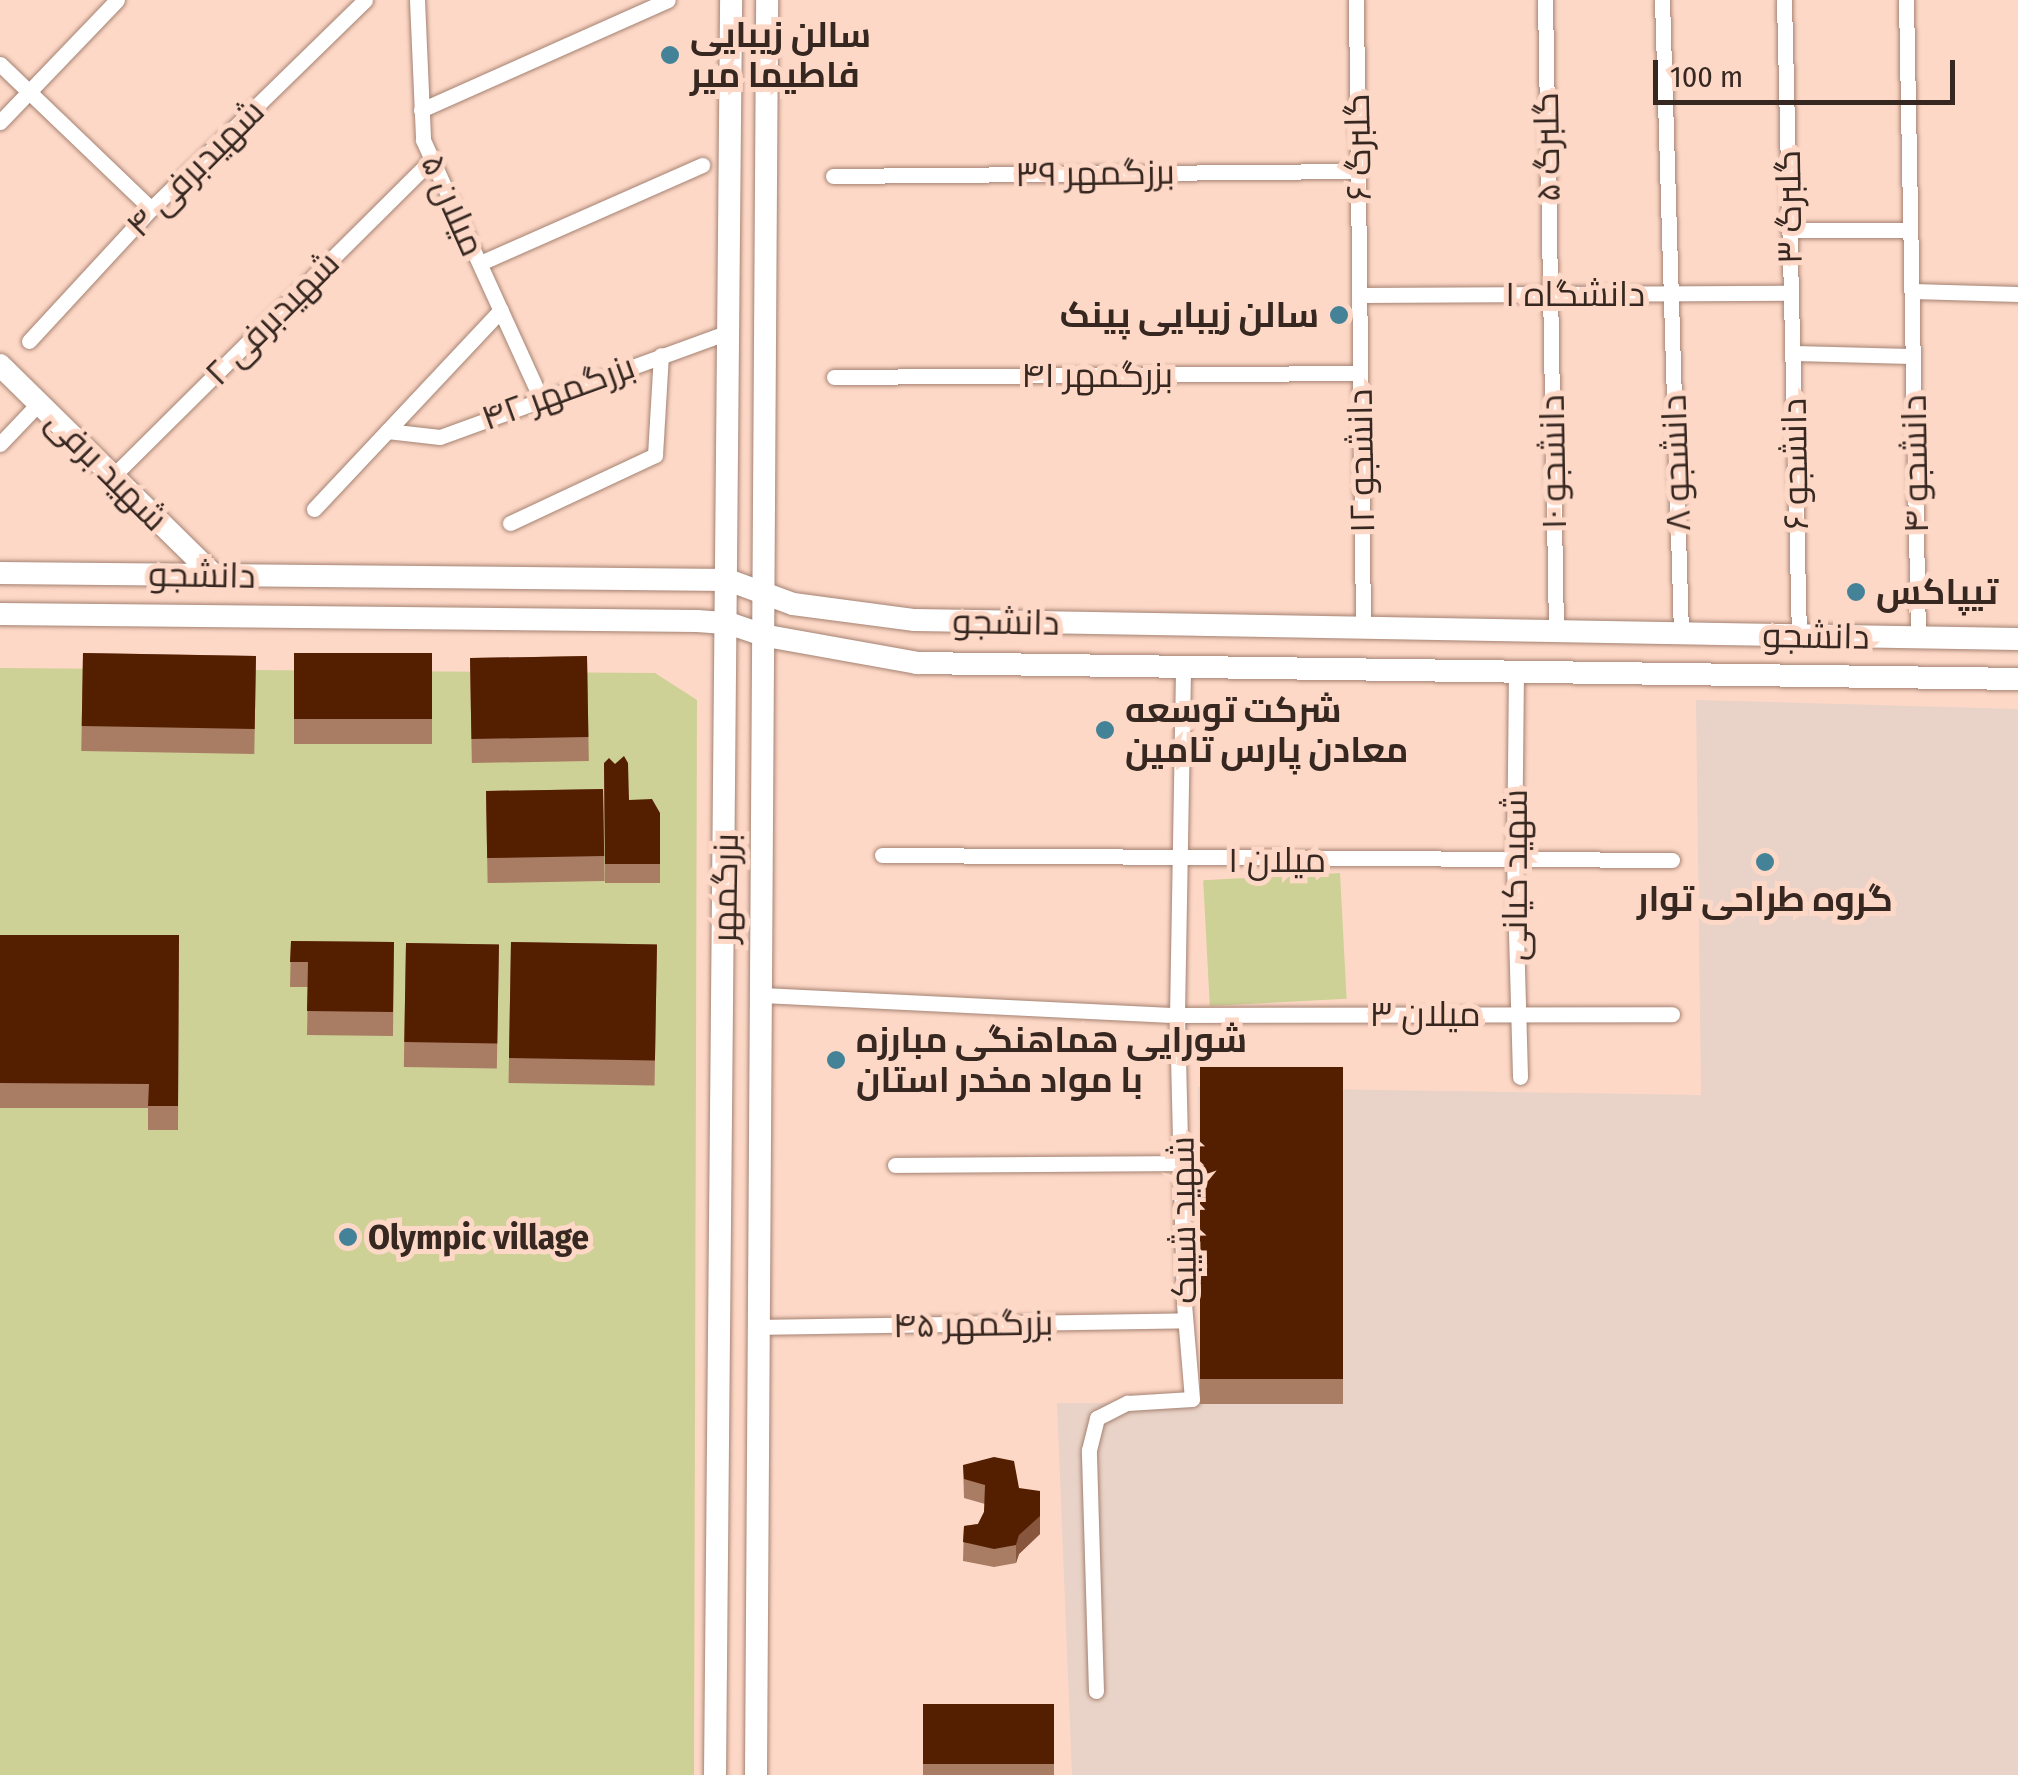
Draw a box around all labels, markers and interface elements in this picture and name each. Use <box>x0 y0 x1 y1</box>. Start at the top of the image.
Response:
place label: سالن زیبایی فاطیما میر <box>690 14 871 96</box>
scale bar <box>1658 40 1960 102</box>
marker: سالن زیبایی فاطیما میر <box>659 44 681 66</box>
text: 100 m <box>1670 59 1743 95</box>
street label: شهیدبرفی ۴ <box>117 90 273 246</box>
street label: گلبرگ ۵ <box>1525 92 1569 202</box>
street label: گلبرگ ۶ <box>1336 93 1380 201</box>
street label: میلان ۵ <box>412 148 494 262</box>
street label: گلبرگ ۳ <box>1767 149 1811 265</box>
street label: برزگمهر ۳۹ <box>1015 151 1175 195</box>
street label: شهیدبرفی ۲ <box>196 242 348 394</box>
street label: دانشگاه ۱ <box>1505 273 1645 315</box>
place label: سالن زیبایی پینک <box>1060 294 1319 336</box>
marker: سالن زیبایی پینک <box>1328 304 1350 326</box>
street label: بزرگمهر ۴۲ <box>476 345 640 439</box>
street label: بزرگمهر ۴۱ <box>1021 354 1173 396</box>
street label: دانشجو ۱۲ <box>1339 388 1383 534</box>
street label: دانشجو ۱۰ <box>1531 394 1575 530</box>
street label: دانشجو ۸ <box>1653 394 1699 532</box>
street label: دانشجو ۴ <box>1893 394 1937 534</box>
street label: دانشجو ۶ <box>1773 398 1817 530</box>
street label: شهید برفی <box>38 401 176 539</box>
street label: دانشجو <box>148 553 256 597</box>
place label: تیپاکس <box>1876 571 1998 613</box>
marker: تیپاکس <box>1845 581 1867 603</box>
street label: دانشجو <box>952 600 1060 644</box>
street label: دانشجو <box>1762 614 1870 658</box>
place label: شرکت توسعه معادن پارس تامین <box>1125 689 1408 771</box>
marker: شرکت توسعه معادن پارس تامین <box>1094 719 1116 741</box>
street label: شهید کیانی <box>1494 789 1536 961</box>
street label: بزرگمهر <box>703 833 747 943</box>
street label: میلان ۱ <box>1228 839 1326 881</box>
marker: گروه طراحی توار <box>1754 851 1776 873</box>
place label: گروه طراحی توار <box>1637 878 1893 920</box>
street label: میلان ۳ <box>1369 993 1481 1035</box>
place label: شورایی هماهنگی مبارزه با مواد مخدر استان <box>856 1019 1247 1101</box>
marker: شورایی هماهنگی مبارزه با مواد مخدر استان <box>825 1049 847 1071</box>
street label: شهید شیبک <box>1161 1136 1205 1304</box>
place label: Olympic village <box>368 1216 589 1258</box>
marker: Olympic village <box>337 1226 359 1248</box>
street label: بزرگمهر ۴۵ <box>892 1302 1054 1346</box>

